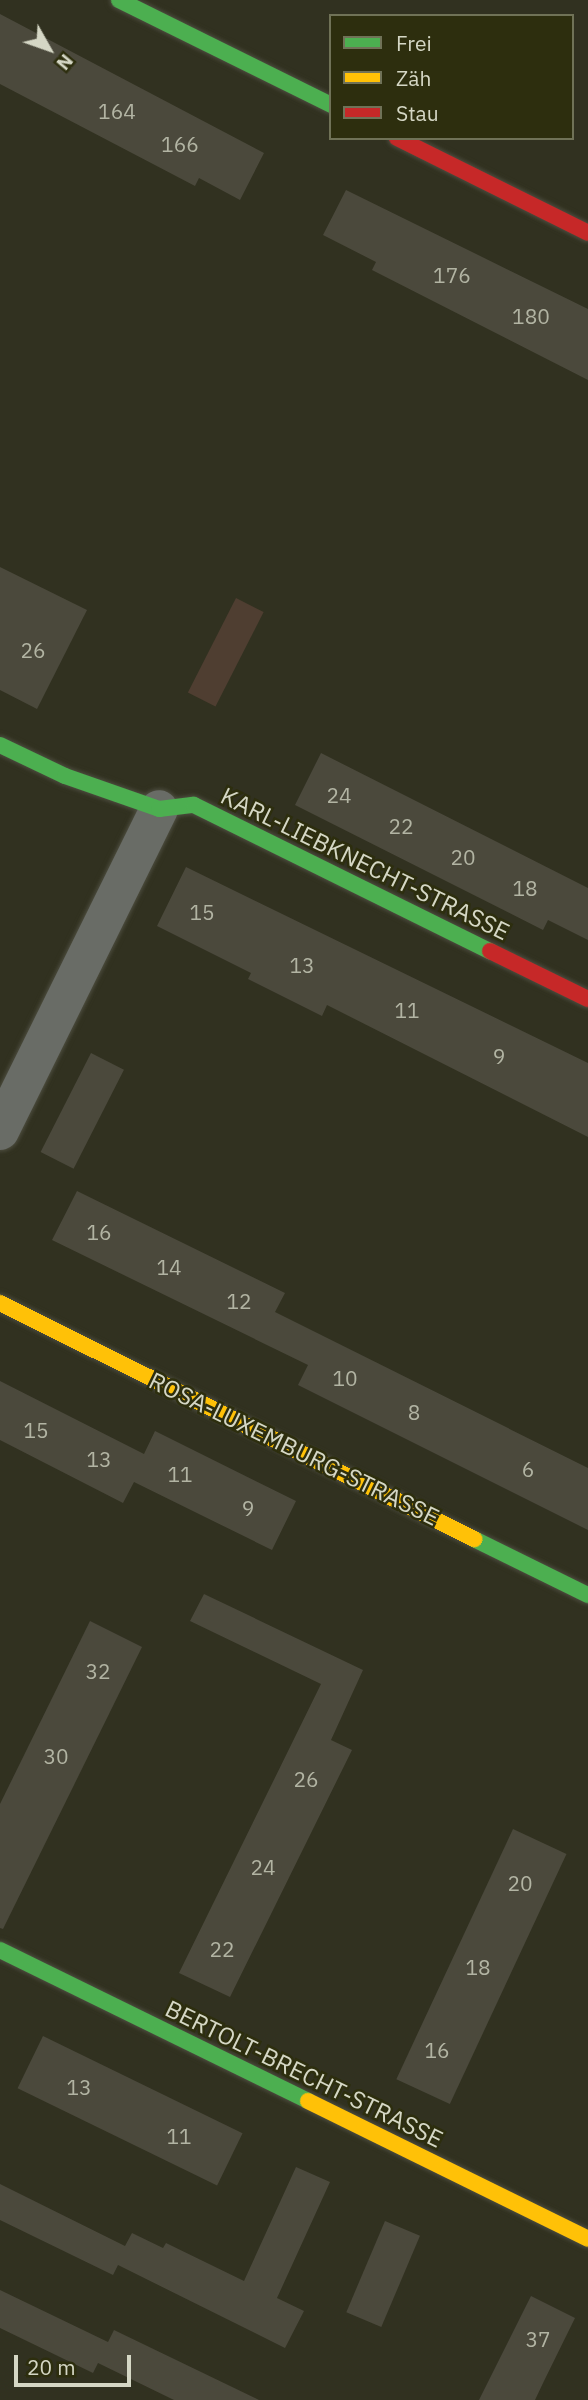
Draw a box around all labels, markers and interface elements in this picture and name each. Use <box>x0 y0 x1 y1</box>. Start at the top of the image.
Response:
north arrow <box>14 14 84 84</box>
legend <box>329 14 574 140</box>
text: Frei <box>396 29 432 57</box>
text: N <box>51 50 79 75</box>
text: Zäh <box>396 64 431 92</box>
house number: 164 <box>98 98 136 124</box>
text: Stau <box>396 99 439 127</box>
house number: 166 <box>161 131 199 157</box>
house number: 176 <box>433 262 471 288</box>
house number: 180 <box>512 303 550 329</box>
house number: 26 <box>20 637 46 663</box>
street label: KARL-LIEBKNECHT-STRASSE <box>216 782 514 946</box>
house number: 24 <box>326 782 352 808</box>
house number: 22 <box>388 813 414 839</box>
house number: 20 <box>450 844 476 870</box>
house number: 18 <box>512 875 538 901</box>
house number: 15 <box>189 899 215 925</box>
house number: 13 <box>289 952 315 978</box>
house number: 11 <box>394 997 420 1023</box>
house number: 9 <box>493 1043 505 1069</box>
house number: 16 <box>86 1219 112 1245</box>
house number: 14 <box>156 1254 182 1280</box>
house number: 12 <box>226 1288 252 1314</box>
house number: 10 <box>332 1365 358 1391</box>
street label: ROSA-LUXEMBURG-STRASSE <box>144 1366 444 1532</box>
house number: 8 <box>408 1399 420 1425</box>
house number: 15 <box>23 1417 49 1443</box>
house number: 13 <box>86 1446 112 1472</box>
house number: 6 <box>522 1456 534 1482</box>
house number: 11 <box>167 1461 193 1487</box>
house number: 9 <box>242 1495 254 1521</box>
house number: 32 <box>85 1658 111 1684</box>
house number: 30 <box>43 1743 69 1769</box>
house number: 26 <box>293 1766 319 1792</box>
house number: 24 <box>250 1854 276 1880</box>
house number: 20 <box>507 1870 533 1896</box>
house number: 22 <box>209 1936 235 1962</box>
house number: 18 <box>465 1954 491 1980</box>
street label: BERTOLT-BRECHT-STRASSE <box>160 1994 448 2154</box>
house number: 16 <box>424 2037 450 2063</box>
house number: 13 <box>66 2074 92 2100</box>
house number: 11 <box>166 2123 192 2149</box>
house number: 37 <box>525 2326 551 2352</box>
scale bar <box>18 2340 135 2384</box>
text: 20 m <box>27 2353 76 2381</box>

